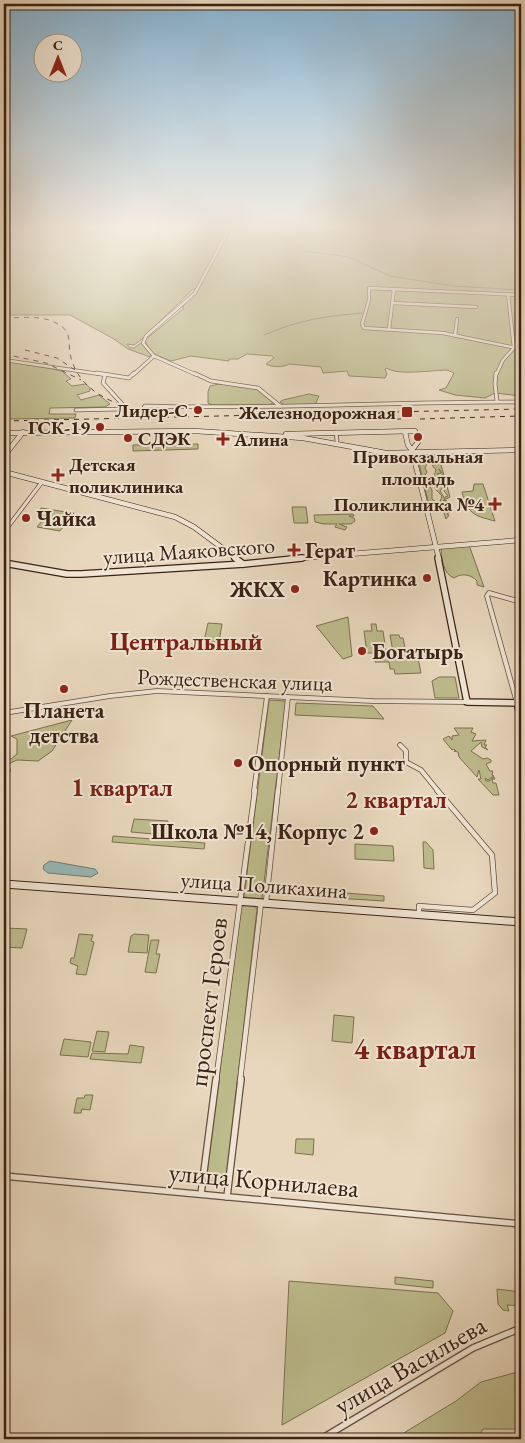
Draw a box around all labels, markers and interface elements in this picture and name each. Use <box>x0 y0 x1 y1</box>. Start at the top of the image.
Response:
north arrow <box>32 32 82 82</box>
text: С <box>53 36 63 54</box>
place label: Лидер-С <box>115 398 188 423</box>
place label: Железнодорожная <box>238 400 396 425</box>
marker: Лидер-С <box>192 404 204 416</box>
marker: Железнодорожная <box>400 405 414 419</box>
place label: ГСК-19 <box>28 415 90 440</box>
marker: ГСК-19 <box>94 421 106 433</box>
place label: СДЭК <box>138 426 191 451</box>
place label: Алина <box>233 427 289 452</box>
marker: Привокзальная площадь <box>412 431 424 443</box>
marker: СДЭК <box>122 432 134 444</box>
marker: Алина <box>216 432 230 446</box>
place label: Привокзальная площадь <box>353 444 483 491</box>
place label: Детская поликлиника <box>69 452 184 499</box>
marker: Детская поликлиника <box>51 468 65 482</box>
place label: Поликлиника №4 <box>334 492 485 517</box>
marker: Поликлиника №4 <box>488 497 502 511</box>
place label: Чайка <box>36 504 96 533</box>
marker: Чайка <box>20 512 32 524</box>
street label: улица Маяковского <box>102 531 276 571</box>
place label: Герат <box>305 536 355 565</box>
marker: Герат <box>287 543 301 557</box>
place label: Картинка <box>323 564 417 593</box>
marker: Картинка <box>421 572 433 584</box>
place label: ЖКХ <box>229 575 285 604</box>
marker: ЖКХ <box>289 583 301 595</box>
district label: Центральный <box>110 625 263 657</box>
place label: Богатырь <box>372 637 463 666</box>
marker: Богатырь <box>356 645 368 657</box>
street label: Рождественская улица <box>137 662 334 698</box>
marker: Планета детства <box>58 683 70 695</box>
place label: Планета детства <box>24 696 105 750</box>
place label: Опорный пункт <box>248 749 405 778</box>
marker: Опорный пункт <box>232 757 244 769</box>
district label: 1 квартал <box>71 772 173 803</box>
district label: 2 квартал <box>345 784 447 815</box>
place label: Школа №14, Корпус 2 <box>151 817 364 846</box>
marker: Школа №14, Корпус 2 <box>368 825 380 837</box>
street label: улица Поликахина <box>180 865 348 905</box>
street label: проспект Героев <box>181 916 235 1088</box>
district label: 4 квартал <box>354 1030 476 1068</box>
street label: улица Корнилаева <box>168 1155 361 1205</box>
street label: улица Васильева <box>328 1307 493 1422</box>

